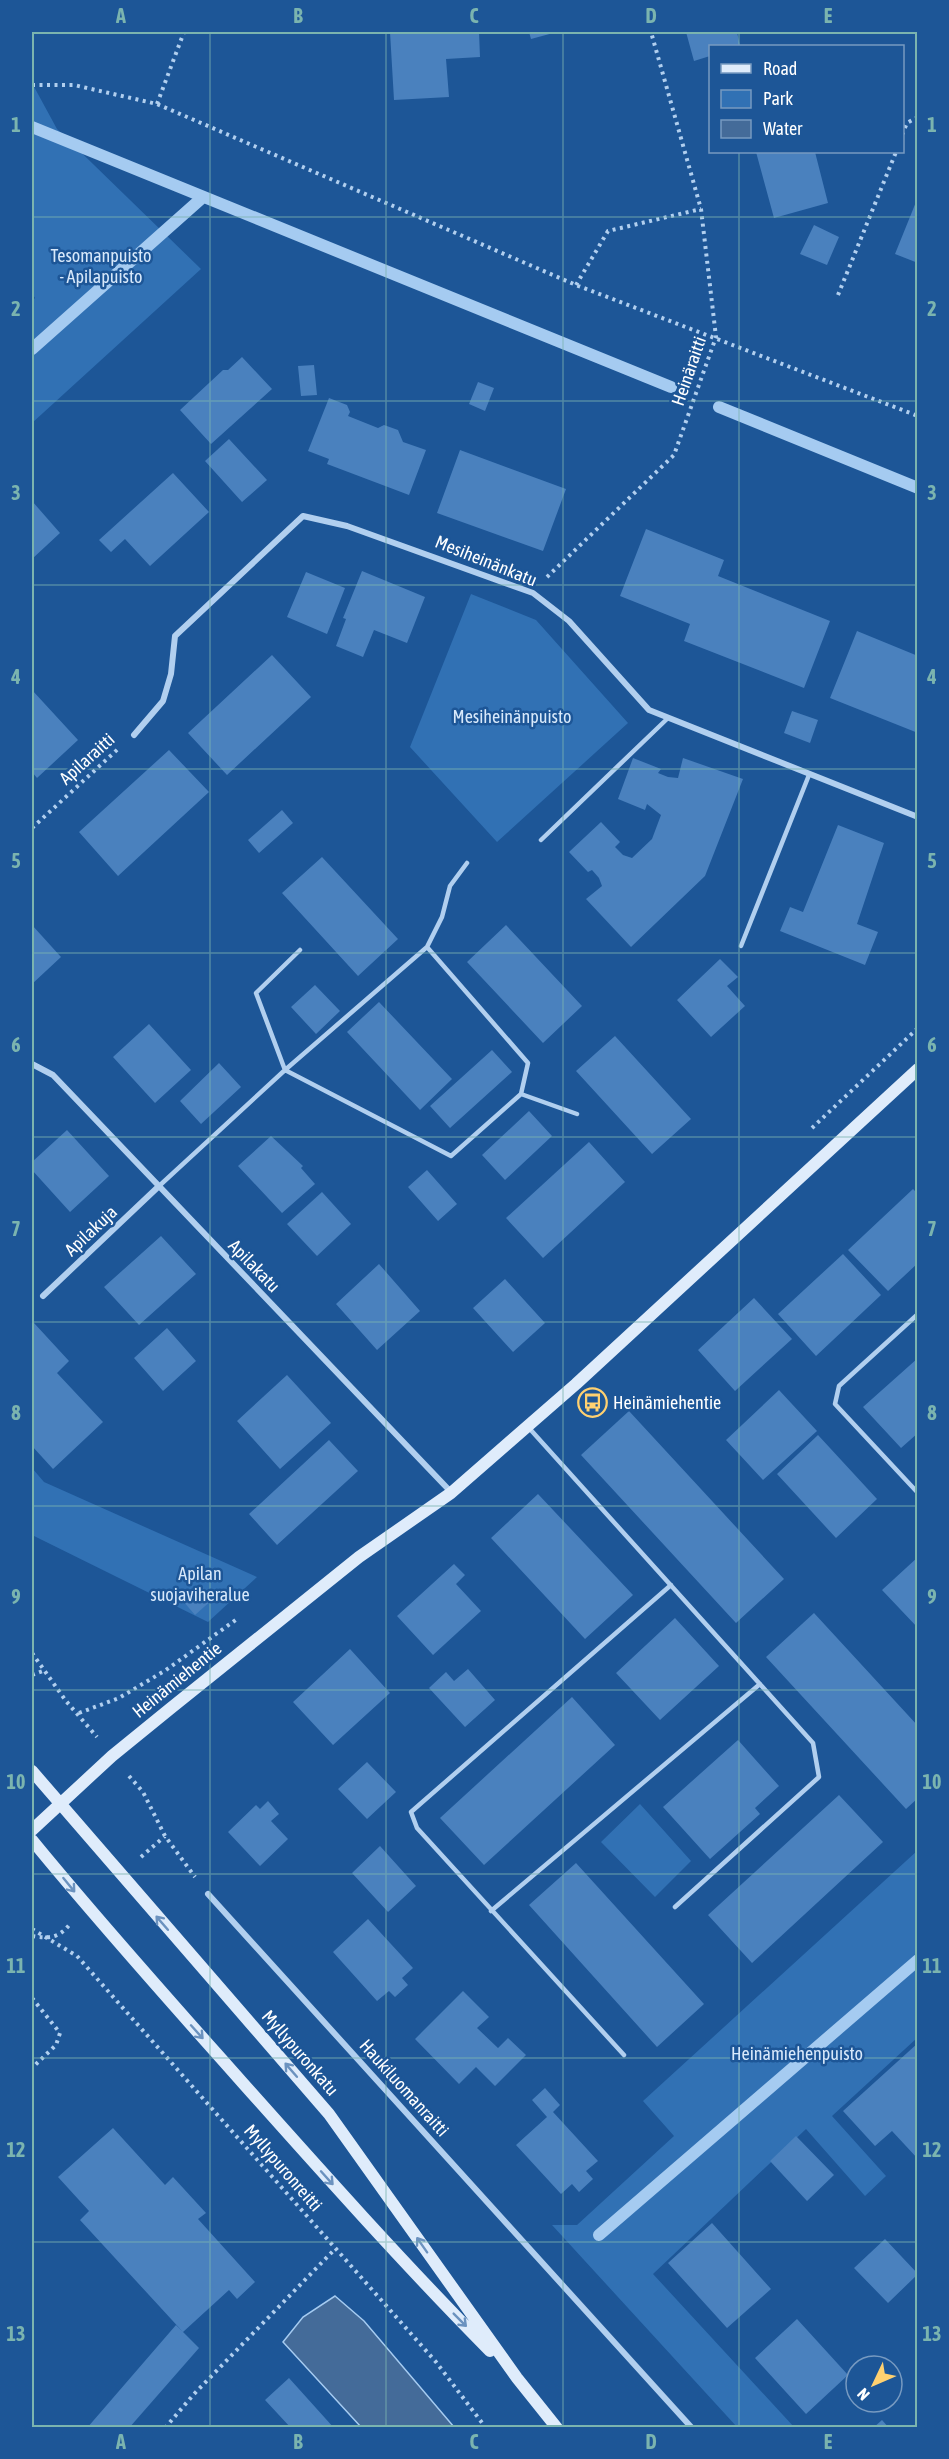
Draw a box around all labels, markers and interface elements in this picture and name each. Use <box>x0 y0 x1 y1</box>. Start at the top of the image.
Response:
text: A <box>115 4 126 27</box>
text: B <box>293 4 303 27</box>
text: C <box>470 4 479 27</box>
text: D <box>645 4 657 27</box>
text: E <box>824 4 833 27</box>
legend <box>709 45 904 153</box>
text: Road <box>763 58 797 79</box>
text: Park <box>763 88 793 109</box>
text: 1 <box>11 113 21 136</box>
text: 1 <box>927 113 937 136</box>
text: Water <box>763 118 803 139</box>
park label: Tesomanpuisto - Apilapuisto <box>50 245 152 287</box>
text: 2 <box>11 297 21 320</box>
text: 2 <box>927 297 937 320</box>
street label: Heinäraitti <box>667 333 710 408</box>
text: 3 <box>11 481 21 504</box>
text: 3 <box>927 481 937 504</box>
street label: Mesiheinänkatu <box>432 531 540 590</box>
text: 4 <box>10 665 21 688</box>
text: 4 <box>926 665 937 688</box>
park label: Mesiheinänpuisto <box>453 706 571 727</box>
street label: Apilaraitti <box>55 729 118 789</box>
text: 5 <box>11 849 21 872</box>
text: 5 <box>927 849 937 872</box>
text: 6 <box>11 1033 21 1056</box>
text: 6 <box>927 1033 937 1056</box>
street label: Apilakuja <box>60 1201 121 1260</box>
text: 7 <box>11 1217 21 1240</box>
text: 7 <box>927 1217 937 1240</box>
street label: Apilakatu <box>224 1235 284 1296</box>
bus stop icon: Heinämiehentie <box>576 1387 608 1419</box>
place label: Heinämiehentie <box>613 1392 721 1413</box>
text: 8 <box>11 1401 21 1424</box>
text: 8 <box>927 1401 937 1424</box>
park label: Apilan suojaviheralue <box>150 1563 250 1605</box>
text: 9 <box>11 1585 21 1608</box>
text: 9 <box>927 1585 937 1608</box>
street label: Heinämiehentie <box>128 1637 225 1722</box>
text: 10 <box>7 1770 25 1793</box>
text: 10 <box>923 1770 941 1793</box>
one-way arrow <box>62 1877 75 1893</box>
one-way arrow <box>156 1915 169 1931</box>
text: 11 <box>7 1954 25 1977</box>
text: 11 <box>923 1954 941 1977</box>
street label: Myllypuronkatu <box>258 2006 343 2100</box>
one-way arrow <box>190 2024 204 2039</box>
street label: Haukiluomanraitti <box>355 2035 453 2140</box>
park label: Heinämiehenpuisto <box>731 2043 863 2064</box>
one-way arrow <box>284 2063 298 2078</box>
street label: Myllypuronreitti <box>240 2120 327 2215</box>
text: 12 <box>7 2138 25 2161</box>
text: 12 <box>923 2138 941 2161</box>
one-way arrow <box>320 2170 334 2185</box>
one-way arrow <box>416 2237 428 2253</box>
one-way arrow <box>452 2313 467 2328</box>
text: 13 <box>7 2322 25 2345</box>
text: 13 <box>923 2322 941 2345</box>
north arrow <box>844 2354 904 2414</box>
text: N <box>853 2385 873 2404</box>
text: A <box>115 2430 126 2453</box>
text: B <box>293 2430 303 2453</box>
text: C <box>470 2430 479 2453</box>
text: D <box>645 2430 657 2453</box>
text: E <box>824 2430 833 2453</box>

